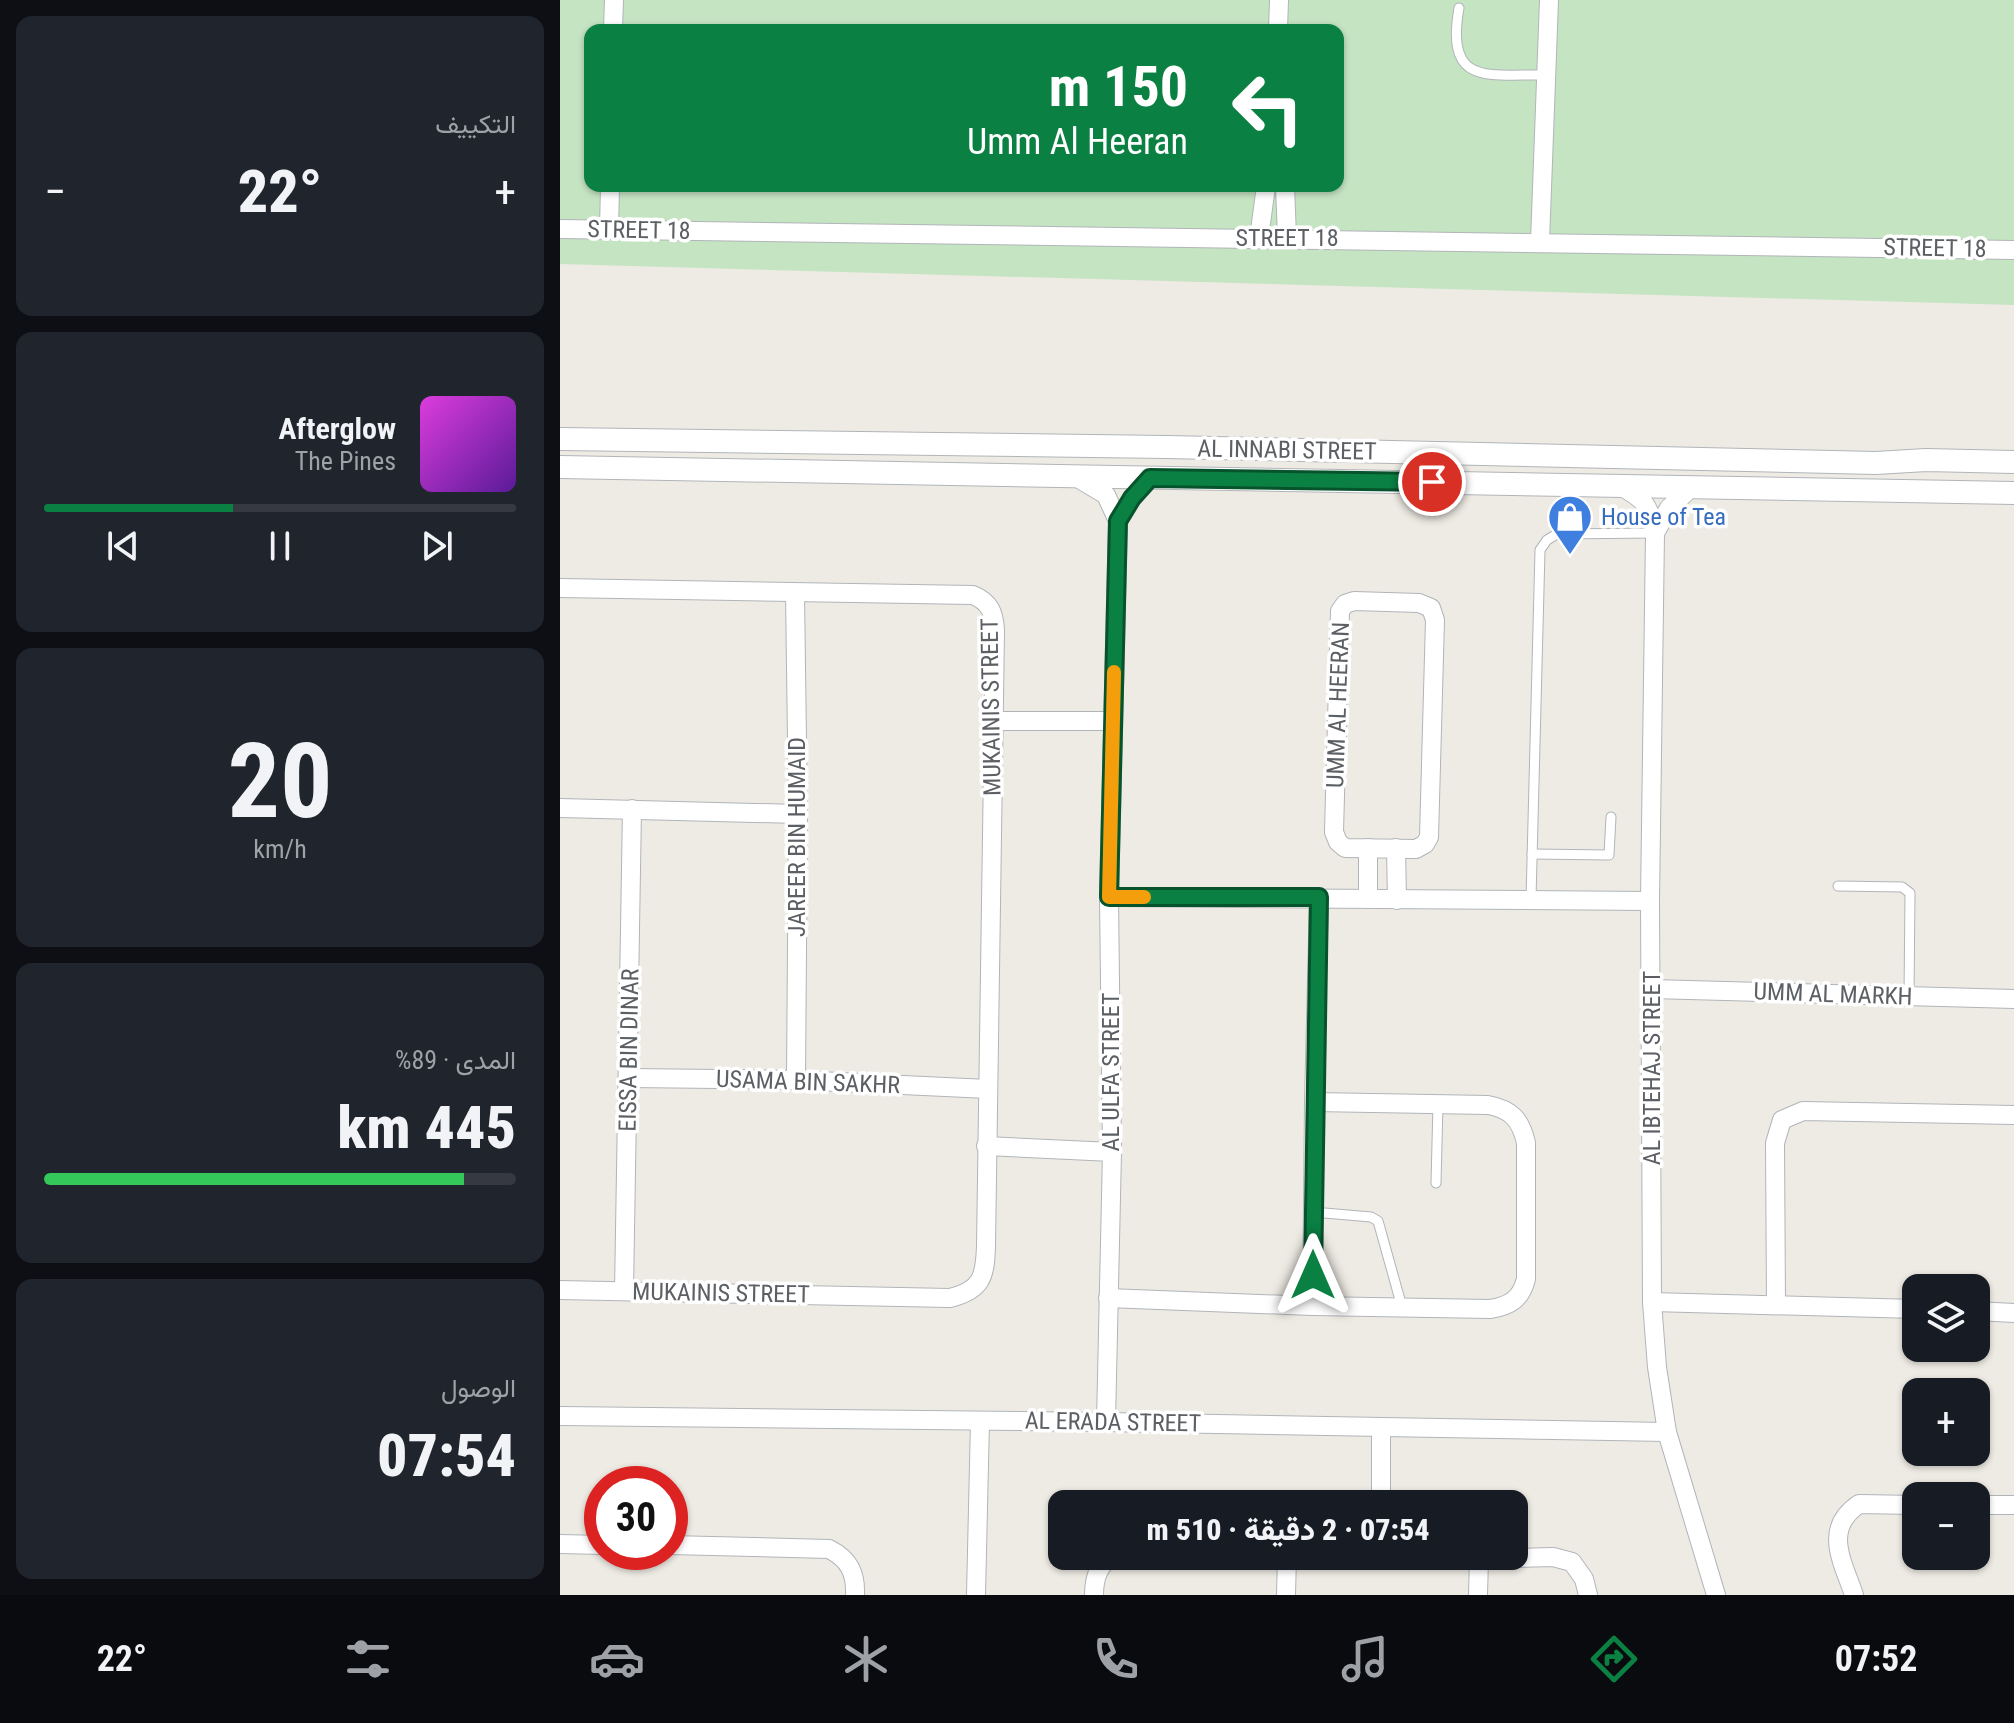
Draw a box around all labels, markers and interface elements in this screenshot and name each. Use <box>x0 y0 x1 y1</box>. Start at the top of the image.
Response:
text: 150 m <box>1049 54 1188 120</box>
icon: left <box>1216 56 1320 160</box>
text: التكييف <box>435 109 516 139</box>
text: Umm Al Heeran <box>967 121 1188 163</box>
text: 22° <box>238 156 322 227</box>
text: − <box>44 166 66 218</box>
text: + <box>494 166 516 218</box>
street label: STREET 18 <box>587 215 691 245</box>
street label: STREET 18 <box>1236 224 1339 252</box>
street label: STREET 18 <box>1883 233 1987 263</box>
text: Afterglow <box>278 411 396 446</box>
street label: AL INNABI STREET <box>1197 434 1377 466</box>
text: The Pines <box>295 446 396 476</box>
pin <box>1398 448 1466 516</box>
icon: arrive <box>1410 460 1454 504</box>
shop icon: House of Tea <box>1546 493 1594 556</box>
place label: House of Tea <box>1601 503 1726 531</box>
icon: previous <box>101 524 145 568</box>
icon: pause <box>258 524 302 568</box>
icon: next <box>415 524 459 568</box>
street label: MUKAINIS STREET <box>975 618 1007 796</box>
street label: UMM AL HEERAN <box>1321 621 1355 789</box>
text: 20 <box>227 721 333 842</box>
street label: JAREER BIN HUMAID <box>783 737 811 937</box>
text: km/h <box>253 834 307 864</box>
street label: EISSA BIN DINAR <box>614 968 644 1132</box>
street label: AL IBTEHAJ STREET <box>1638 971 1666 1165</box>
street label: UMM AL MARKH <box>1753 977 1913 1011</box>
street label: AL ULFA STREET <box>1097 993 1125 1151</box>
text: المدى · 89% <box>395 1045 516 1075</box>
street label: USAMA BIN SAKHR <box>716 1065 901 1099</box>
text: 445 km <box>337 1092 516 1163</box>
position arrow <box>1271 1233 1355 1317</box>
map controls <box>1902 1274 1990 1570</box>
button: layers <box>1902 1274 1990 1362</box>
street label: MUKAINIS STREET <box>632 1277 810 1309</box>
text: الوصول <box>441 1373 516 1403</box>
button: + <box>1902 1378 1990 1466</box>
street label: AL ERADA STREET <box>1025 1406 1201 1438</box>
text: 07:54 <box>377 1420 516 1491</box>
speed limit sign: 30 <box>584 1466 688 1570</box>
button: − <box>1902 1482 1990 1570</box>
text: 07:54 · 2 دقيقة · 510 m <box>1147 1512 1429 1547</box>
icon: filters <box>340 1631 396 1687</box>
icon: car <box>589 1631 645 1687</box>
icon: climate <box>838 1631 894 1687</box>
icon: phone <box>1088 1631 1144 1687</box>
icon: music <box>1337 1631 1393 1687</box>
icon: directions <box>1586 1631 1642 1687</box>
text: 22° <box>97 1638 147 1680</box>
text: 07:52 <box>1835 1638 1917 1680</box>

